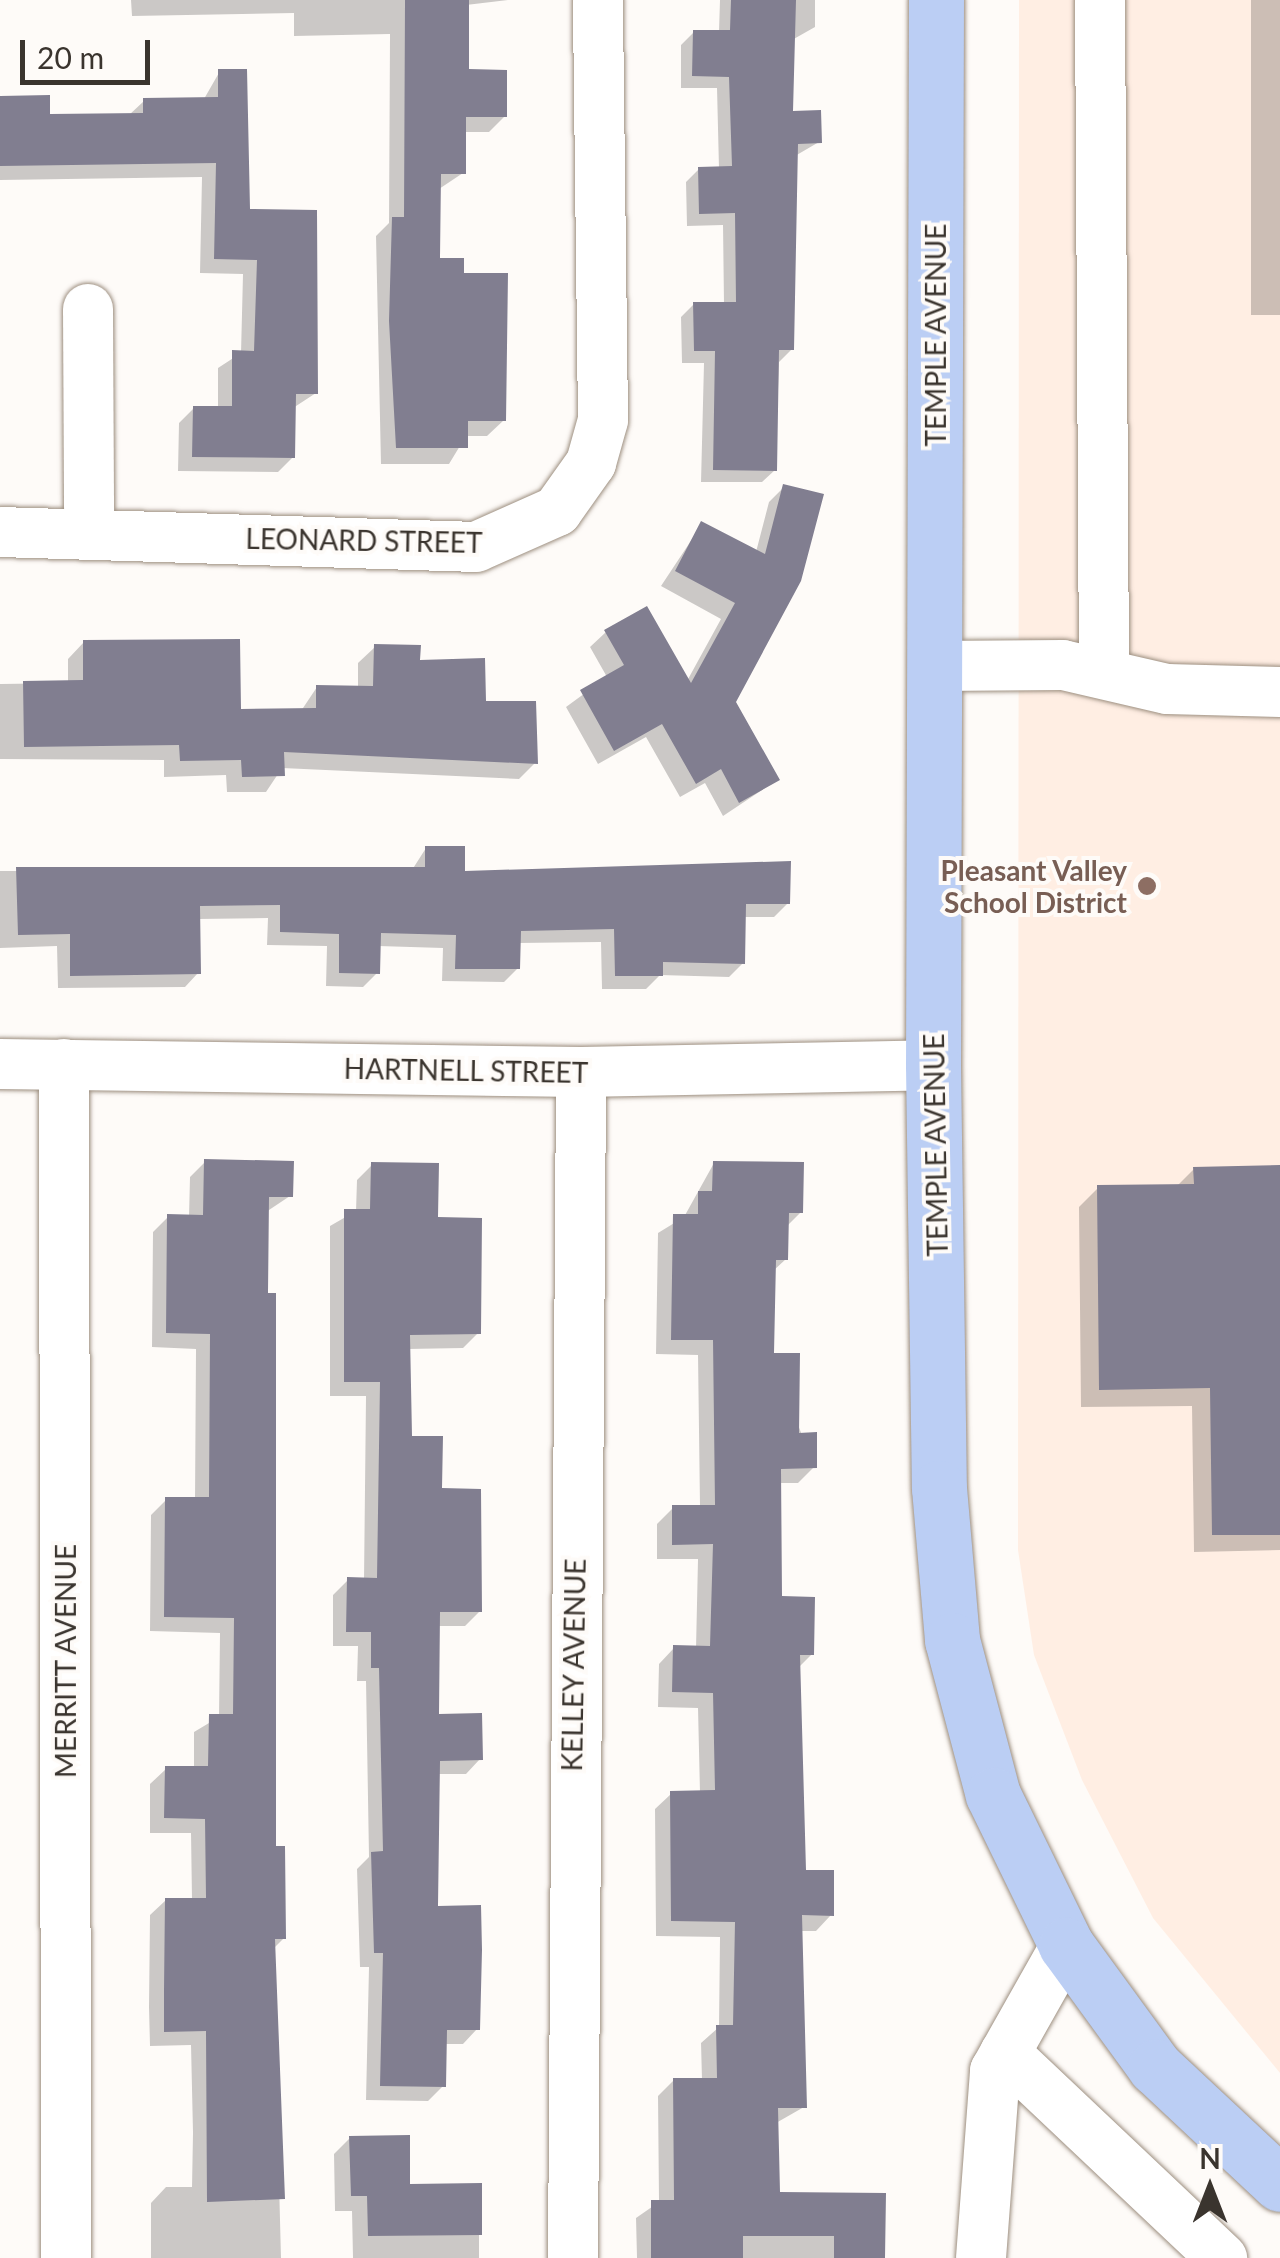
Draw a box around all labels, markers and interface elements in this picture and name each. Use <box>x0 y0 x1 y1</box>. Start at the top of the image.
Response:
scale bar <box>25 20 155 82</box>
text: 20 m <box>37 39 104 75</box>
street label: TEMPLE AVENUE <box>918 223 952 447</box>
street label: LEONARD STREET <box>245 521 483 559</box>
place label: Pleasant Valley School District <box>939 853 1127 919</box>
marker: Pleasant Valley School District <box>1136 875 1158 897</box>
street label: TEMPLE AVENUE <box>916 1033 954 1257</box>
street label: HARTNELL STREET <box>343 1051 589 1089</box>
street label: MERRITT AVENUE <box>48 1543 82 1779</box>
street label: KELLEY AVENUE <box>554 1557 592 1773</box>
north arrow <box>1160 2138 1260 2238</box>
text: N <box>1199 2141 1221 2175</box>

